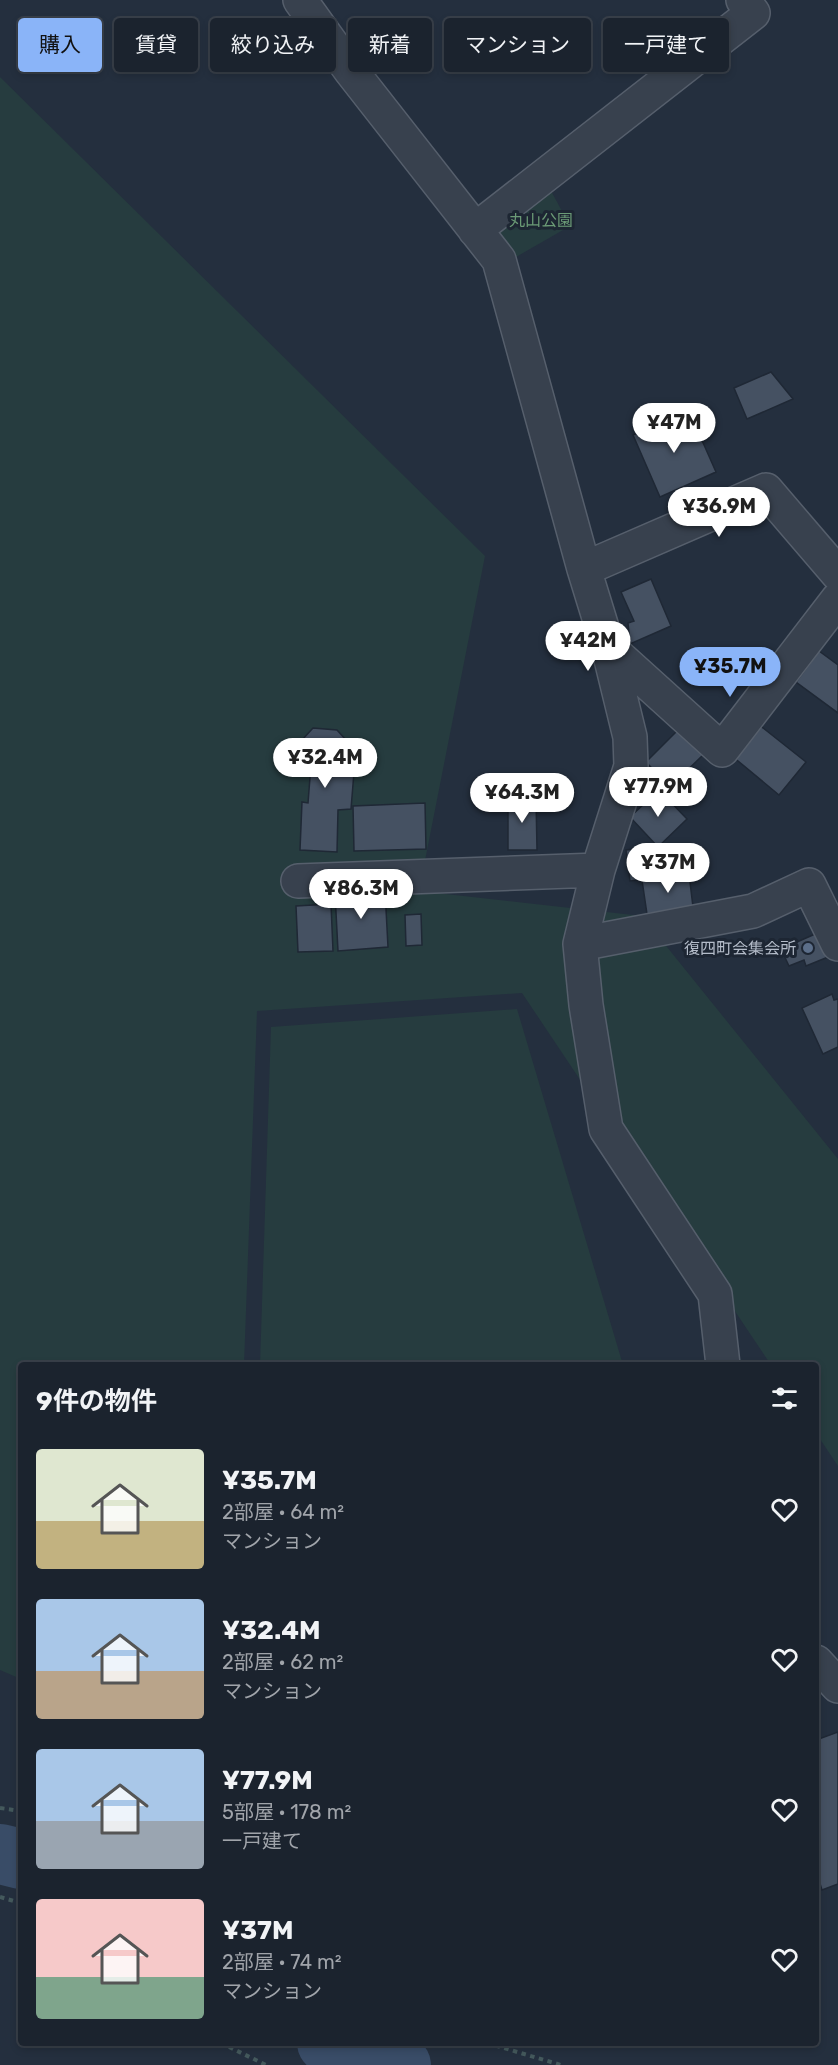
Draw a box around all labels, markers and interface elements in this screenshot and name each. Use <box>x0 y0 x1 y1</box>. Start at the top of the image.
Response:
chip: 購入 <box>18 18 102 72</box>
chip: 賃貸 <box>114 18 198 72</box>
chip: 絞り込み <box>210 18 336 72</box>
chip: 新着 <box>348 18 432 72</box>
chip: マンション <box>444 18 591 72</box>
chip: 一戸建て <box>603 18 729 72</box>
park label: 丸山公園 <box>509 211 573 230</box>
pin: ¥47M <box>638 403 710 454</box>
text: ¥47M <box>647 410 701 434</box>
pin: ¥36.9M <box>670 487 768 538</box>
text: ¥36.9M <box>682 494 756 518</box>
pin: ¥42M <box>552 621 624 672</box>
text: ¥42M <box>560 628 617 652</box>
pin: ¥35.7M <box>681 647 779 698</box>
text: ¥35.7M <box>694 654 766 678</box>
pin: ¥32.4M <box>276 738 374 789</box>
text: ¥32.4M <box>287 745 363 769</box>
pin: ¥77.9M <box>609 767 707 818</box>
pin: ¥64.3M <box>473 773 571 824</box>
text: ¥77.9M <box>623 774 693 798</box>
text: ¥64.3M <box>484 780 560 804</box>
pin: ¥37M <box>632 843 704 894</box>
text: ¥37M <box>641 850 695 874</box>
pin: ¥86.3M <box>312 869 410 920</box>
text: ¥86.3M <box>323 876 399 900</box>
place label: 復四町会集会所 <box>684 939 796 958</box>
marker: 復四町会集会所 <box>801 941 815 955</box>
icon: filters <box>768 1382 801 1415</box>
text: 9件の物件 <box>36 1386 157 1417</box>
text: ¥35.7M <box>222 1465 317 1496</box>
icon: home <box>84 1473 156 1545</box>
icon: heart <box>768 1493 801 1526</box>
text: 2部屋 · 64 m² <box>222 1500 344 1524</box>
text: マンション <box>222 1529 322 1553</box>
text: ¥32.4M <box>222 1615 320 1646</box>
icon: home <box>84 1623 156 1695</box>
icon: heart <box>768 1643 801 1676</box>
text: 2部屋 · 62 m² <box>222 1650 343 1674</box>
text: マンション <box>222 1679 322 1703</box>
text: ¥77.9M <box>222 1765 313 1796</box>
icon: home <box>84 1773 156 1845</box>
icon: heart <box>768 1793 801 1826</box>
text: 5部屋 · 178 m² <box>222 1800 351 1824</box>
text: 一戸建て <box>222 1829 302 1853</box>
text: ¥37M <box>222 1915 293 1946</box>
icon: home <box>84 1923 156 1995</box>
icon: heart <box>768 1943 801 1976</box>
text: 2部屋 · 74 m² <box>222 1950 342 1974</box>
text: マンション <box>222 1979 322 2003</box>

